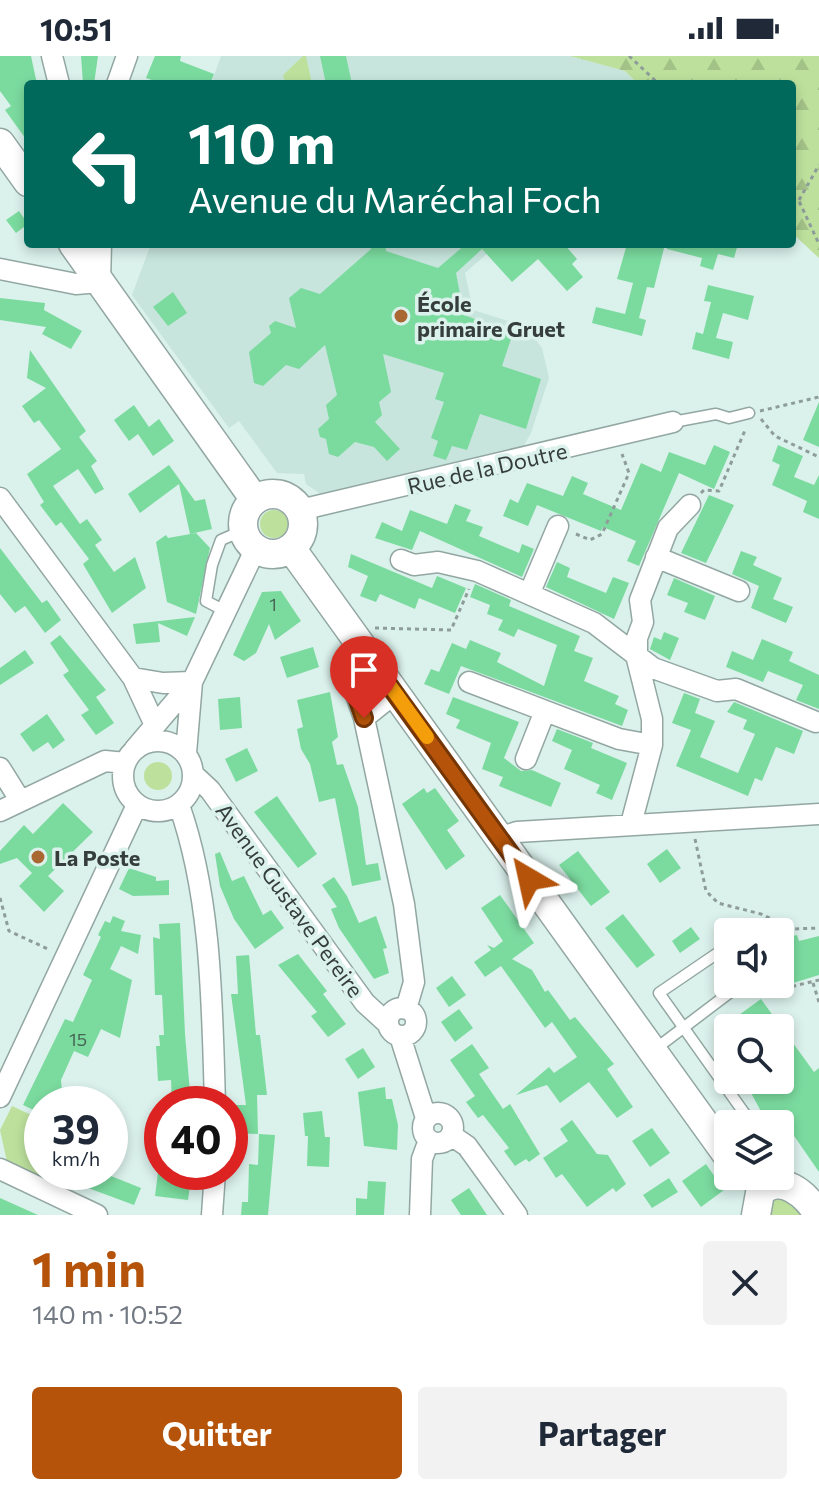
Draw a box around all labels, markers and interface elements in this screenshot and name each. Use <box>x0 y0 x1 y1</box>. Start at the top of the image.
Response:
text: 10:51 <box>40 10 113 47</box>
text: 110 m <box>188 107 335 176</box>
icon: left <box>56 112 160 216</box>
text: Avenue du Maréchal Foch <box>188 176 601 220</box>
place label: École primaire Gruet <box>417 290 565 342</box>
marker: École primaire Gruet <box>392 307 410 325</box>
street label: Rue de la Doutre <box>404 436 570 500</box>
house number: 1 <box>269 593 277 615</box>
pin <box>330 636 398 718</box>
icon: arrive <box>342 648 386 692</box>
street label: Avenue Gustave Pereire <box>210 798 370 1002</box>
position arrow <box>487 837 571 921</box>
place label: La Poste <box>54 844 140 871</box>
marker: La Poste <box>29 848 47 866</box>
map controls <box>714 918 794 1190</box>
button: sound <box>714 918 794 998</box>
button: search <box>714 1014 794 1094</box>
house number: 15 <box>69 1028 87 1050</box>
speed limit sign: 40 <box>144 1086 248 1190</box>
text: 39 <box>52 1103 100 1152</box>
button: layers <box>714 1110 794 1190</box>
text: km/h <box>52 1146 100 1170</box>
text: 1 min <box>32 1238 146 1297</box>
button: close <box>703 1241 787 1325</box>
text: 140 m · 10:52 <box>32 1298 183 1329</box>
button: Quitter <box>32 1387 402 1479</box>
button: Partager <box>418 1387 787 1479</box>

